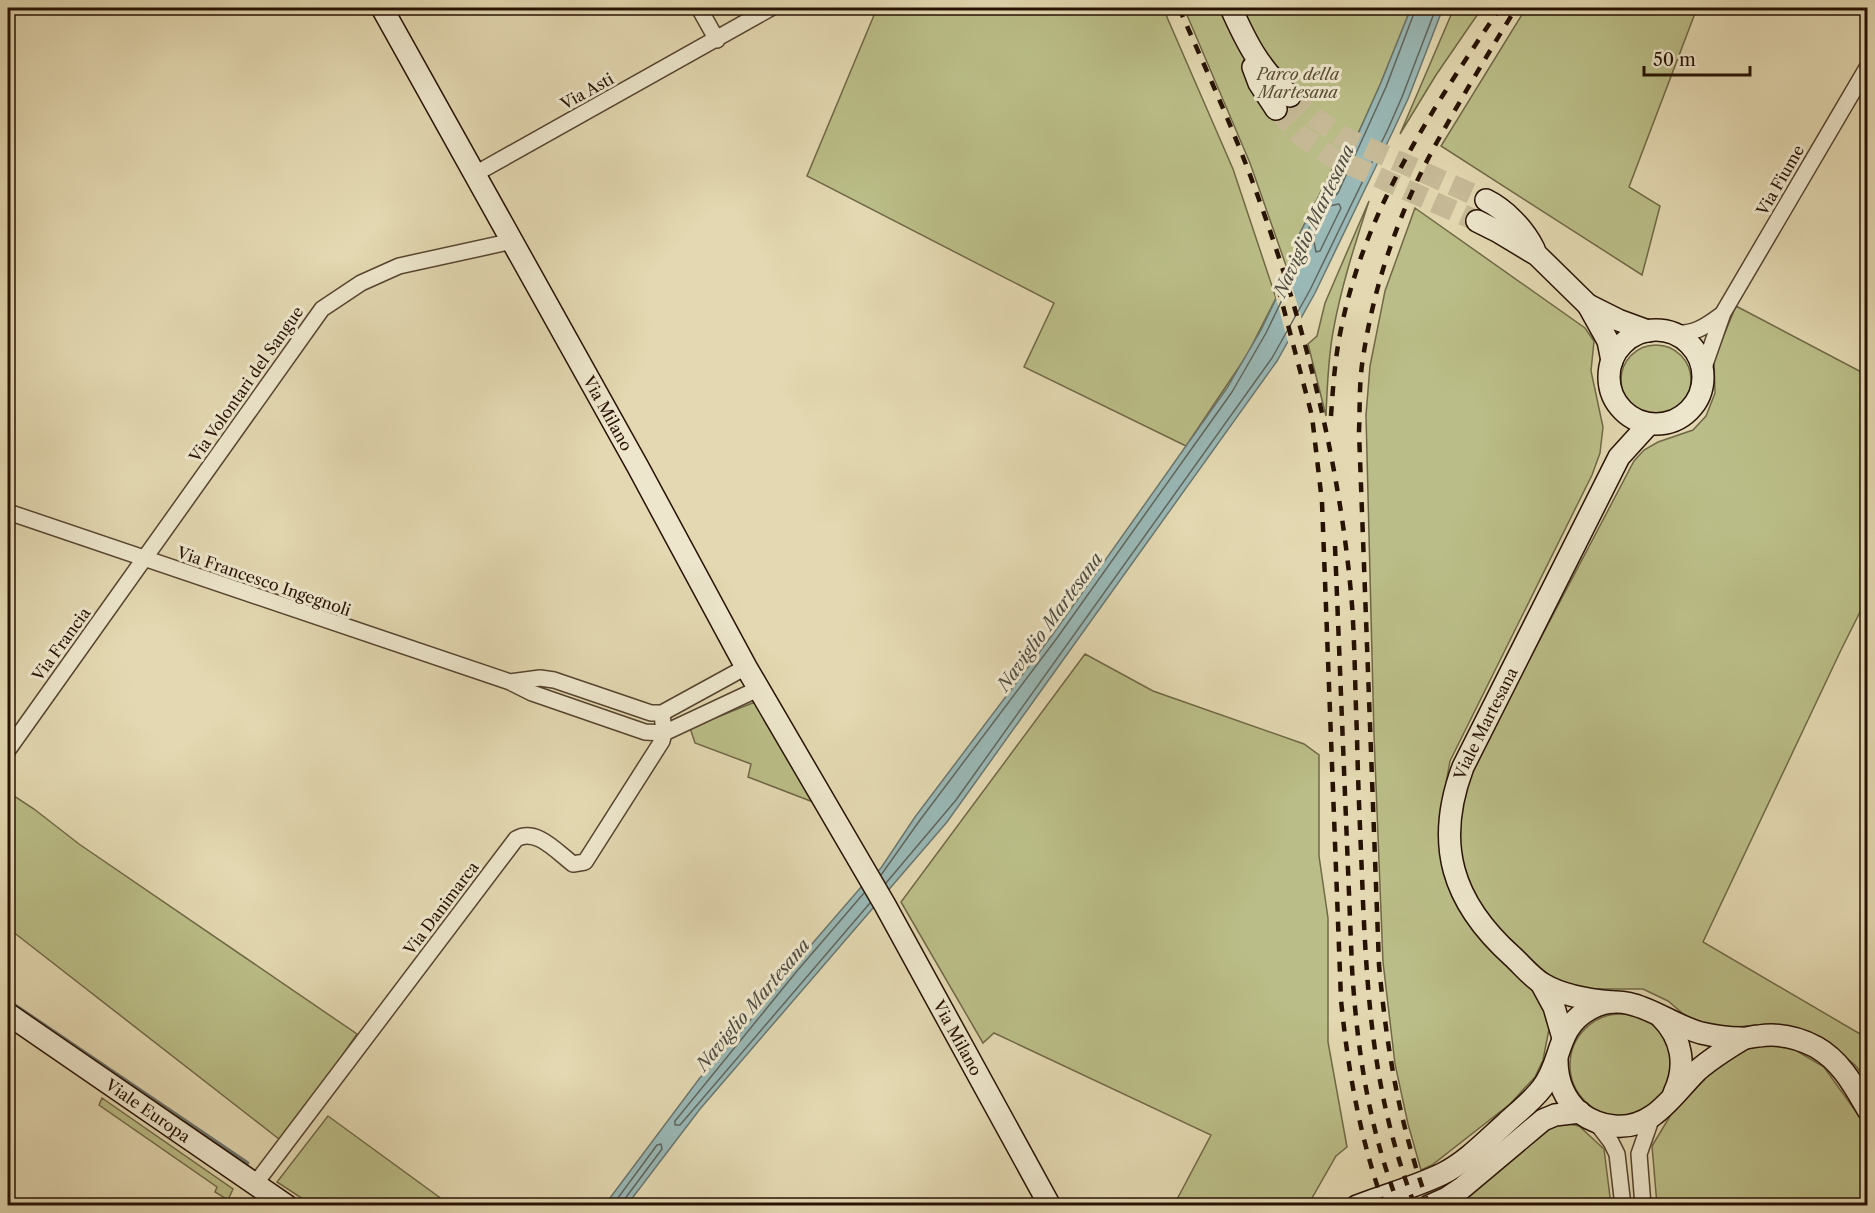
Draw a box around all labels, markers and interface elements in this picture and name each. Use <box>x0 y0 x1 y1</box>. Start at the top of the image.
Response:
scale bar <box>1644 39 1750 77</box>
text: 50 m <box>1653 49 1696 71</box>
park label: Parco della Martesana <box>1255 64 1340 102</box>
street label: Via Asti <box>556 68 617 114</box>
water label: Naviglio Martesana <box>1268 141 1359 302</box>
street label: Via Fiume <box>1751 141 1808 220</box>
street label: Via Volontari del Sangue <box>184 302 307 467</box>
street label: Via Milano <box>579 371 637 455</box>
street label: Via Francesco Ingegnoli <box>174 542 354 620</box>
water label: Naviglio Martesana <box>991 548 1108 697</box>
street label: Via Francia <box>27 603 95 686</box>
street label: Viale Martesana <box>1449 663 1522 783</box>
street label: Via Danimarca <box>399 857 483 960</box>
water label: Naviglio Martesana <box>690 934 815 1077</box>
street label: Via Milano <box>929 996 987 1079</box>
street label: Viale Europa <box>101 1074 195 1147</box>

